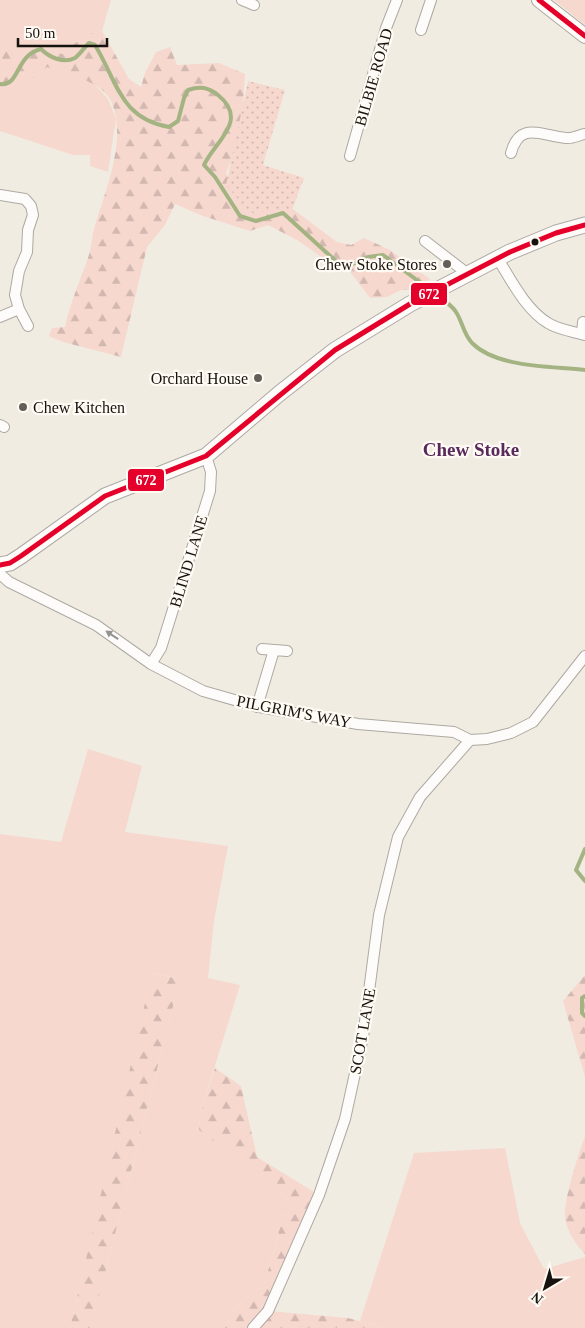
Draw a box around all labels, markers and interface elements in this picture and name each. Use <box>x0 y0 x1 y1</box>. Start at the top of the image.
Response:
scale bar <box>18 15 106 47</box>
text: 50 m <box>25 25 56 41</box>
street label: BILBIE ROAD <box>351 26 396 128</box>
unlabelled marker <box>530 237 540 247</box>
place label: Chew Stoke Stores <box>315 256 437 273</box>
marker: Chew Stoke Stores <box>441 258 453 270</box>
line badge: 672 <box>410 282 448 306</box>
text: 672 <box>419 287 440 302</box>
place label: Orchard House <box>151 370 248 387</box>
marker: Orchard House <box>252 372 264 384</box>
place label: Chew Kitchen <box>33 399 125 416</box>
marker: Chew Kitchen <box>17 401 29 413</box>
district label: Chew Stoke <box>423 439 519 460</box>
line badge: 672 <box>127 468 165 492</box>
text: 672 <box>136 473 157 488</box>
street label: BLIND LANE <box>166 513 211 609</box>
one-way arrow <box>105 630 118 640</box>
street label: PILGRIM'S WAY <box>235 692 353 731</box>
street label: SCOT LANE <box>347 987 378 1076</box>
north arrow <box>520 1263 570 1313</box>
text: N <box>529 1289 546 1307</box>

